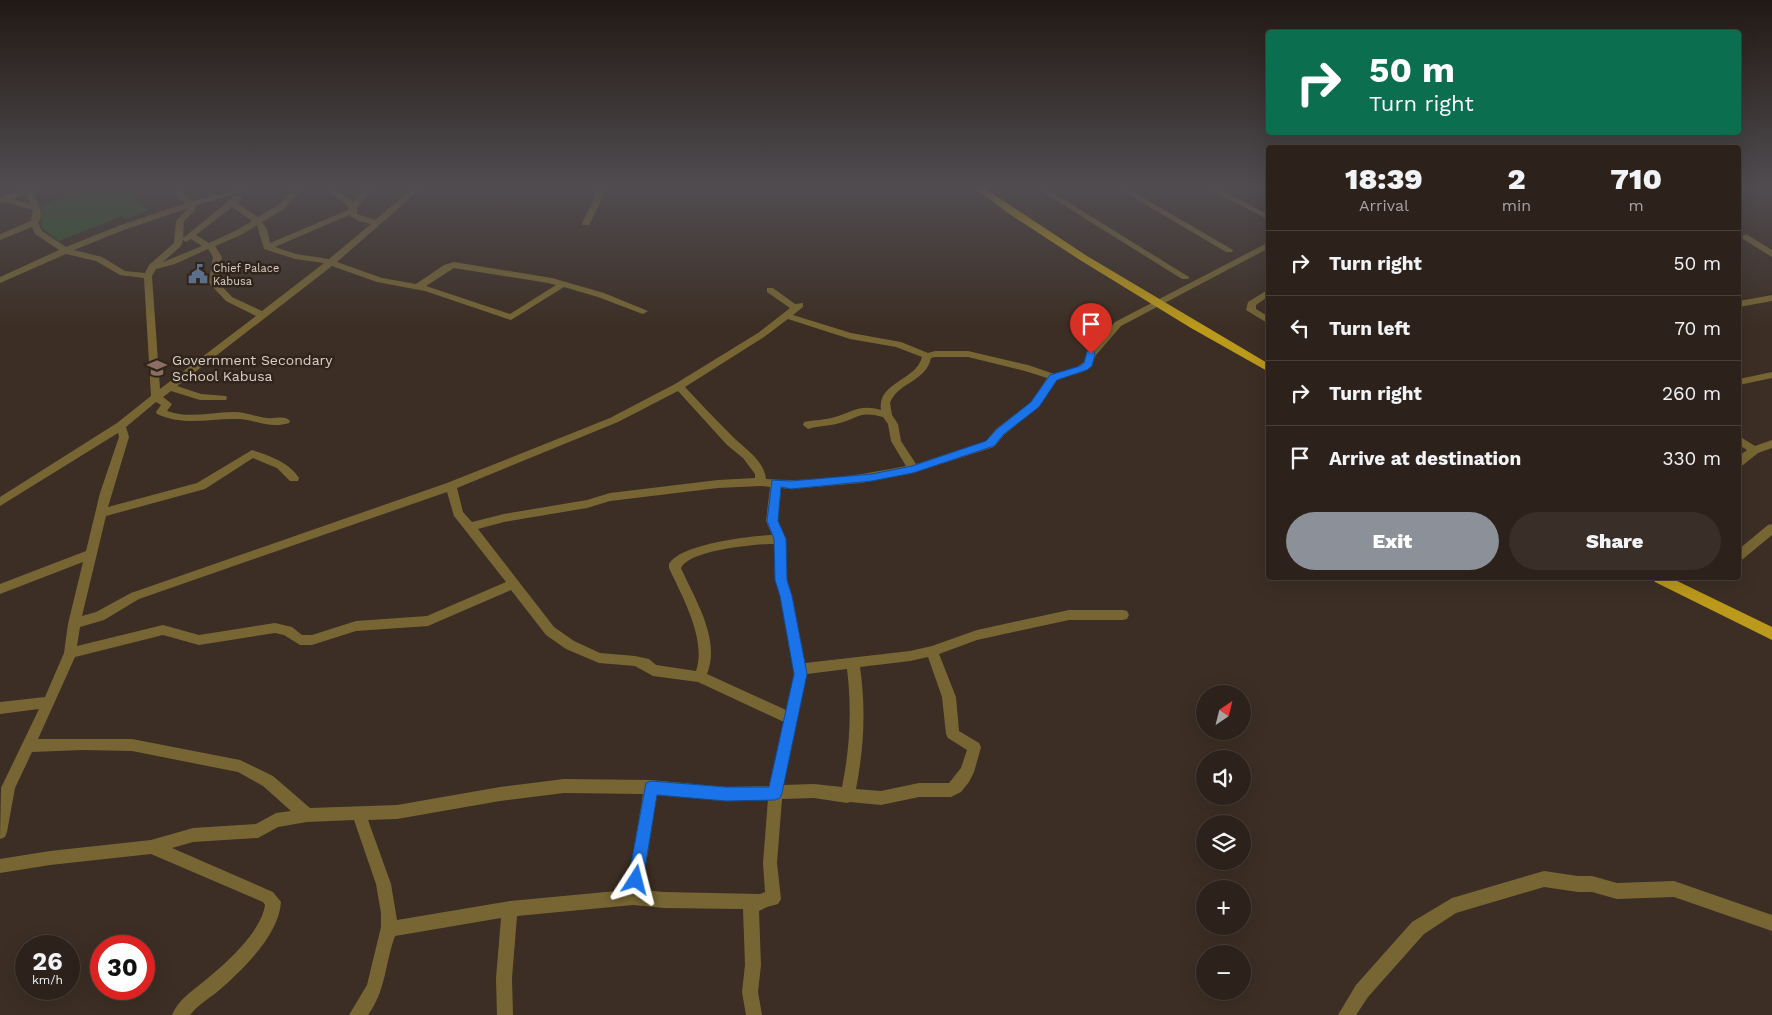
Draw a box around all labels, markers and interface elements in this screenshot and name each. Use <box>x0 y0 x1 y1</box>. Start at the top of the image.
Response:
text: 50 m <box>1369 49 1455 91</box>
icon: right <box>1286 50 1351 115</box>
text: Turn right <box>1369 91 1474 116</box>
text: 18:39 <box>1345 161 1423 196</box>
text: 2 <box>1508 161 1526 196</box>
text: 710 <box>1610 161 1662 196</box>
text: Arrival <box>1359 196 1409 215</box>
text: min <box>1502 196 1531 215</box>
text: m <box>1629 196 1644 215</box>
icon: right <box>1286 249 1314 277</box>
text: Turn right <box>1329 252 1422 275</box>
text: 50 m <box>1674 252 1721 275</box>
place label: Chief Palace Kabusa <box>213 262 279 288</box>
public building icon: Chief Palace Kabusa <box>187 263 209 285</box>
pin <box>1070 303 1112 354</box>
icon: arrive <box>1077 310 1105 338</box>
icon: left <box>1286 314 1314 342</box>
text: Turn left <box>1329 317 1410 340</box>
text: 70 m <box>1674 317 1721 340</box>
place label: Government Secondary School Kabusa <box>172 352 333 384</box>
school or university icon: Government Secondary School Kabusa <box>146 357 168 379</box>
icon: right <box>1286 379 1314 407</box>
text: Turn right <box>1329 382 1422 405</box>
text: 260 m <box>1662 382 1721 405</box>
icon: arrive <box>1286 444 1314 472</box>
text: Arrive at destination <box>1329 447 1521 470</box>
text: 330 m <box>1662 447 1721 470</box>
button: Exit <box>1286 512 1499 570</box>
button: Share <box>1509 512 1721 570</box>
north arrow <box>1196 685 1251 740</box>
map controls <box>1196 685 1251 1000</box>
button: sound <box>1196 750 1251 805</box>
button: layers <box>1196 815 1251 870</box>
position arrow <box>609 853 661 905</box>
button: + <box>1196 880 1251 935</box>
speed limit sign: 30 <box>90 935 155 1000</box>
button: − <box>1196 945 1251 1000</box>
text: 26 <box>32 947 63 976</box>
text: km/h <box>32 973 63 987</box>

